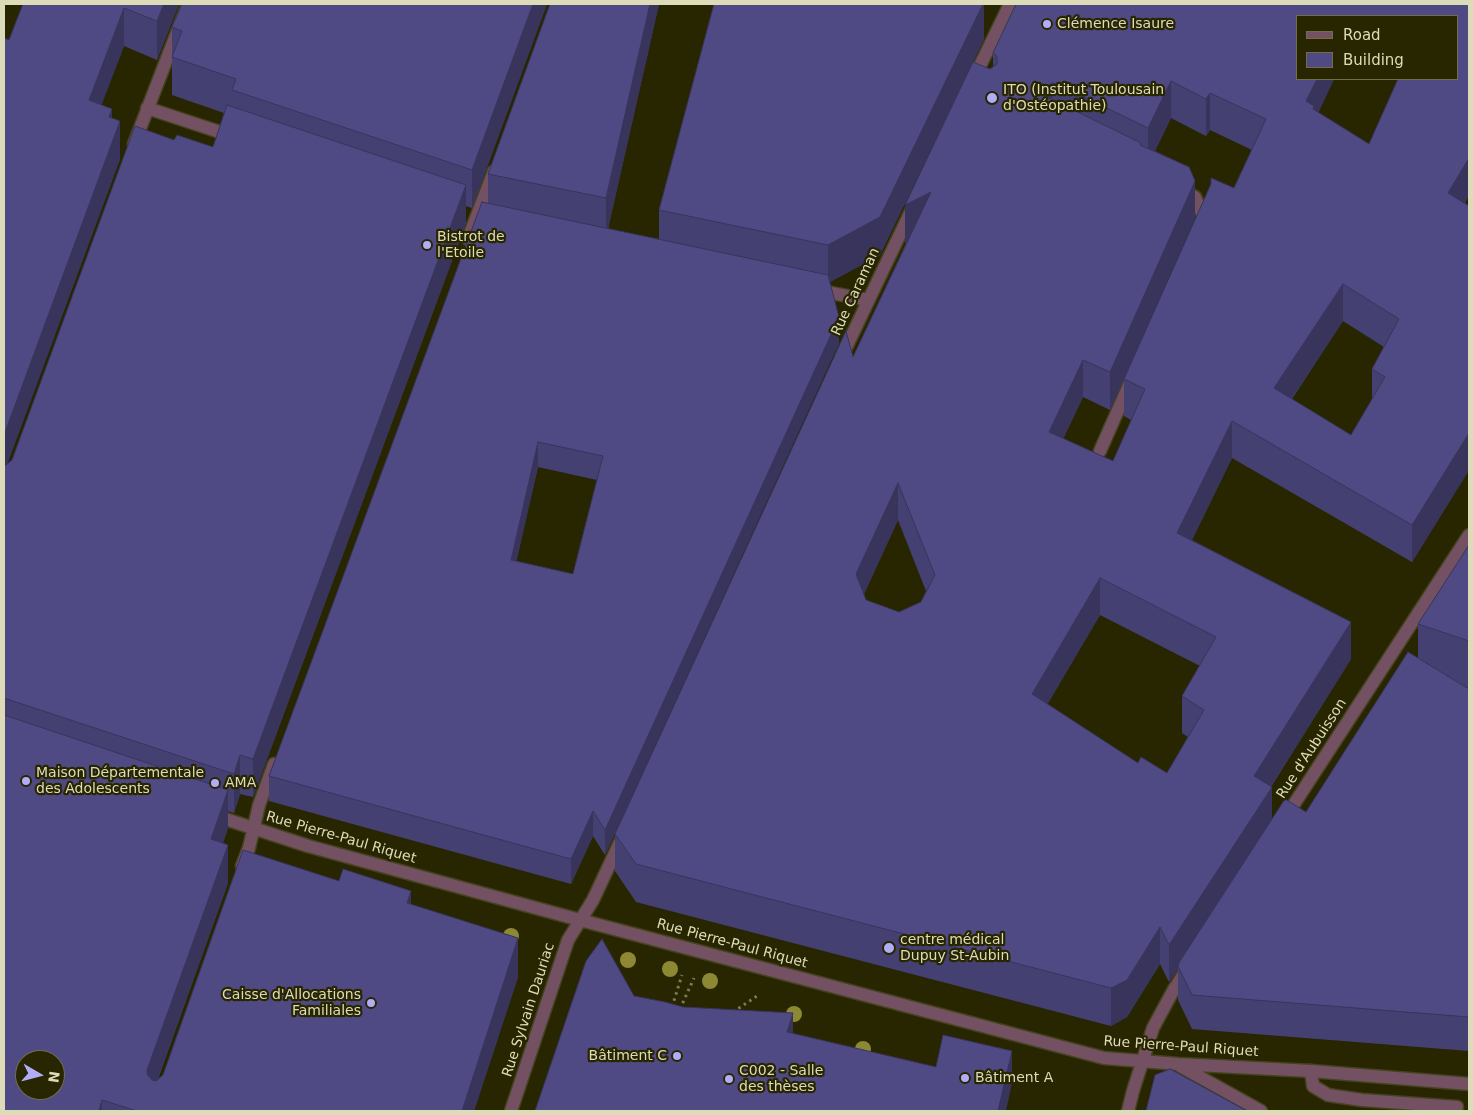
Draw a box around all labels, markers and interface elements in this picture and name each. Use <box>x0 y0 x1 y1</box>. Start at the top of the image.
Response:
legend <box>1296 15 1458 80</box>
place label: Clémence Isaure <box>1057 16 1174 32</box>
marker: Clémence Isaure <box>1041 18 1053 30</box>
text: Road <box>1343 26 1381 44</box>
text: Building <box>1343 51 1404 69</box>
place label: ITO (Institut Toulousain d'Ostéopathie) <box>1003 82 1164 114</box>
marker: ITO (Institut Toulousain d'Ostéopathie) <box>985 91 999 105</box>
place label: Bistrot de l'Etoile <box>437 229 505 262</box>
marker: Bistrot de l'Etoile <box>421 239 433 251</box>
street label: Rue Caraman <box>828 245 884 339</box>
street label: Rue d'Aubuisson <box>1273 696 1351 802</box>
place label: Maison Départementale des Adolescents <box>36 765 204 798</box>
marker: Maison Départementale des Adolescents <box>20 775 32 787</box>
place label: AMA <box>225 775 256 791</box>
marker: AMA <box>209 777 221 789</box>
street label: Rue Pierre-Paul Riquet <box>264 809 418 867</box>
street label: Rue Pierre-Paul Riquet <box>655 916 809 972</box>
place label: centre médical Dupuy St-Aubin <box>900 932 1009 964</box>
street label: Rue Sylvain Dauriac <box>499 941 559 1079</box>
marker: centre médical Dupuy St-Aubin <box>882 941 896 955</box>
place label: Caisse d'Allocations Familiales <box>222 987 361 1020</box>
marker: Caisse d'Allocations Familiales <box>365 997 377 1009</box>
street label: Rue Pierre-Paul Riquet <box>1103 1033 1259 1061</box>
place label: Bâtiment C <box>589 1048 667 1064</box>
north arrow <box>15 1050 65 1100</box>
marker: Bâtiment C <box>671 1050 683 1062</box>
place label: C002 - Salle des thèses <box>739 1063 823 1096</box>
text: N <box>45 1070 63 1084</box>
place label: Bâtiment A <box>975 1070 1053 1086</box>
marker: Bâtiment A <box>959 1072 971 1084</box>
marker: C002 - Salle des thèses <box>723 1073 735 1085</box>

